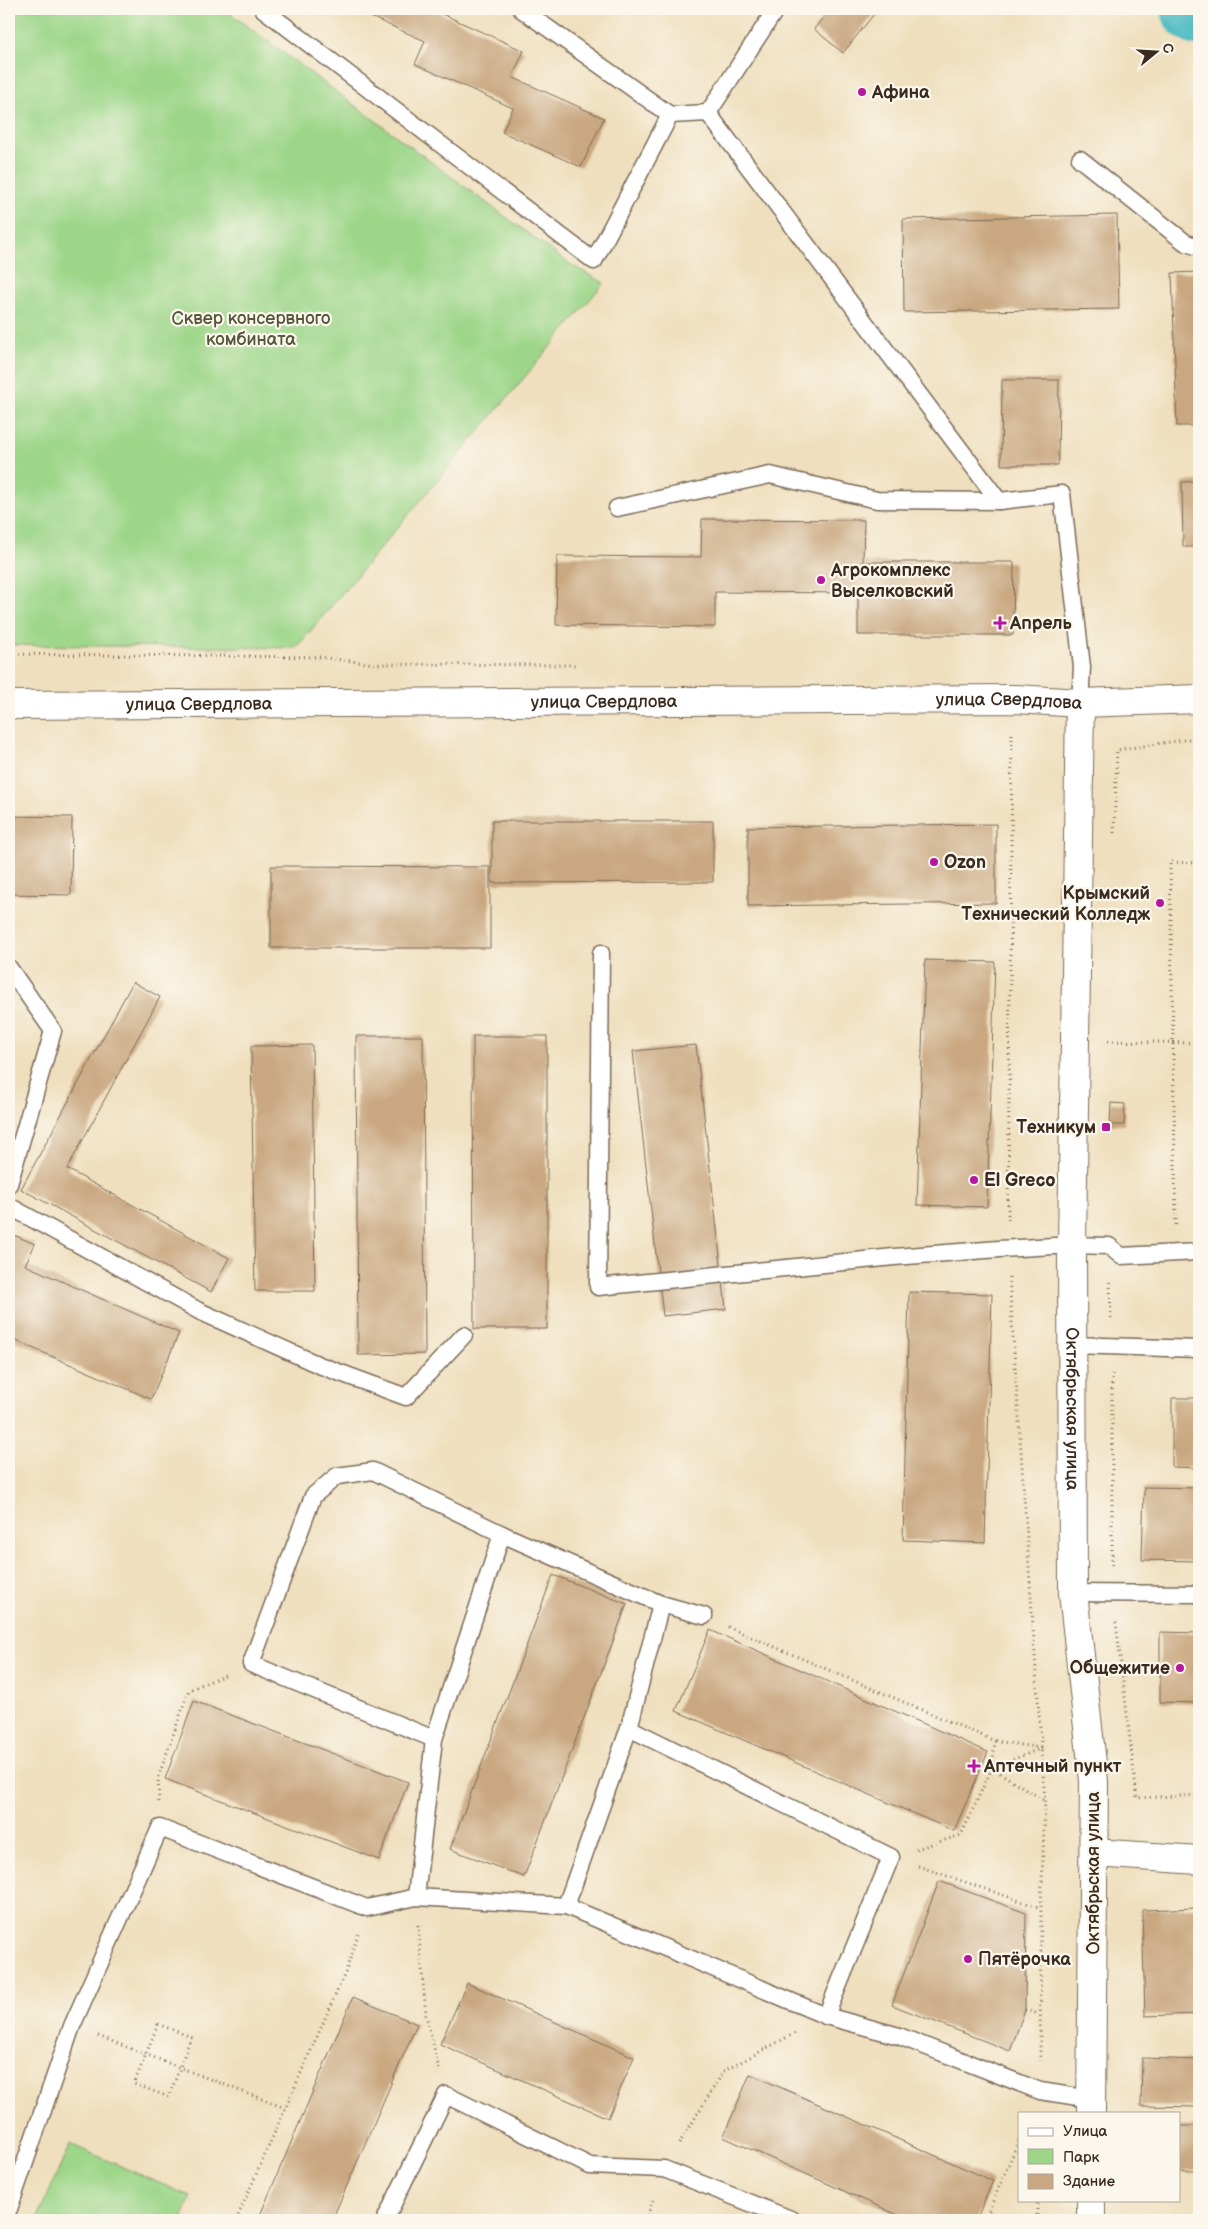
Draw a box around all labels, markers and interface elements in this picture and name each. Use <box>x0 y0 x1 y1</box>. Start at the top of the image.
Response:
north arrow <box>1130 28 1180 78</box>
text: С <box>1158 41 1178 56</box>
place label: Афина <box>871 82 930 103</box>
marker: Афина <box>856 86 868 98</box>
park label: Сквер консервного комбината <box>171 308 331 350</box>
place label: Агрокомплекс Выселковский <box>830 560 954 602</box>
marker: Агрокомплекс Выселковский <box>815 574 827 586</box>
place label: Апрель <box>1009 613 1073 634</box>
marker: Апрель <box>994 617 1006 629</box>
street label: улица Свердлова <box>936 688 1083 714</box>
street label: улица Свердлова <box>531 691 678 712</box>
street label: улица Свердлова <box>126 693 273 715</box>
place label: Ozon <box>944 852 986 873</box>
marker: Ozon <box>928 856 940 868</box>
place label: Крымский Технический Колледж <box>961 883 1150 925</box>
marker: Крымский Технический Колледж <box>1154 897 1166 909</box>
place label: Техникум <box>1016 1117 1096 1138</box>
marker: Техникум <box>1100 1121 1112 1133</box>
place label: El Greco <box>984 1170 1056 1191</box>
marker: El Greco <box>968 1174 980 1186</box>
street label: Октябрьская улица <box>1062 1327 1083 1491</box>
place label: Общежитие <box>1070 1658 1170 1679</box>
marker: Общежитие <box>1174 1662 1186 1674</box>
place label: Аптечный пункт <box>983 1756 1122 1777</box>
marker: Аптечный пункт <box>968 1760 980 1772</box>
street label: Октябрьская улица <box>1083 1791 1104 1955</box>
place label: Пятёрочка <box>978 1949 1071 1970</box>
marker: Пятёрочка <box>962 1953 974 1965</box>
legend <box>1018 2112 1180 2202</box>
text: Улица <box>1063 2122 1108 2141</box>
text: Парк <box>1063 2148 1100 2167</box>
text: Здание <box>1063 2172 1115 2191</box>

